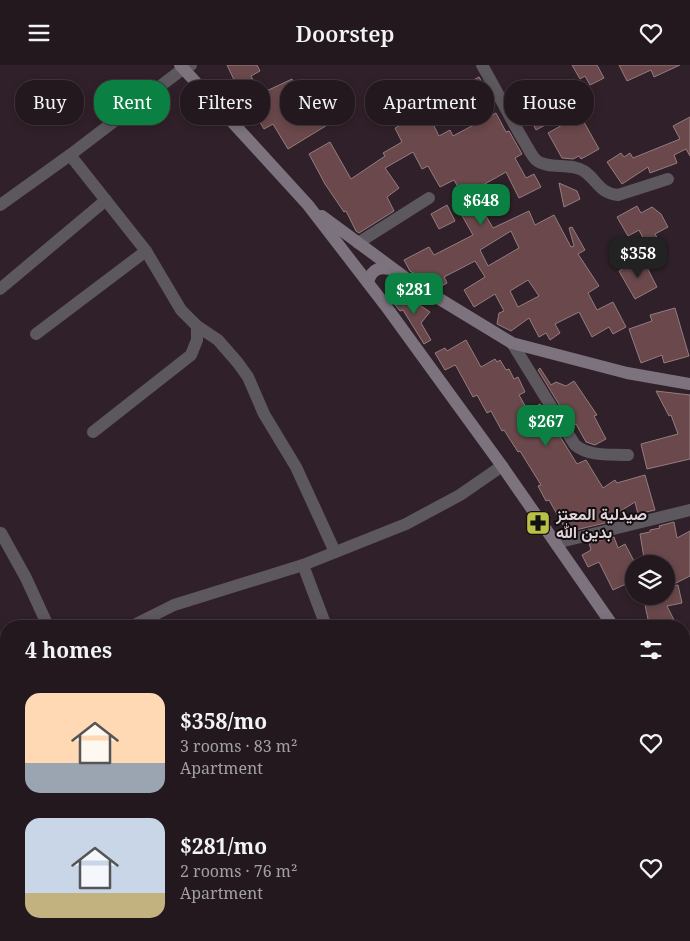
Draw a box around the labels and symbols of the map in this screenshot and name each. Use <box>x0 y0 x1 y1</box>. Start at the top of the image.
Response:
pin: $648 <box>451 184 511 226</box>
pin: $358 <box>608 237 668 279</box>
pin: $281 <box>384 273 444 315</box>
pin: $267 <box>516 405 576 447</box>
place label: صيدلية المعتز بدين الله <box>555 503 647 543</box>
pharmacy icon: صيدلية المعتز بدين الله <box>525 510 551 536</box>

